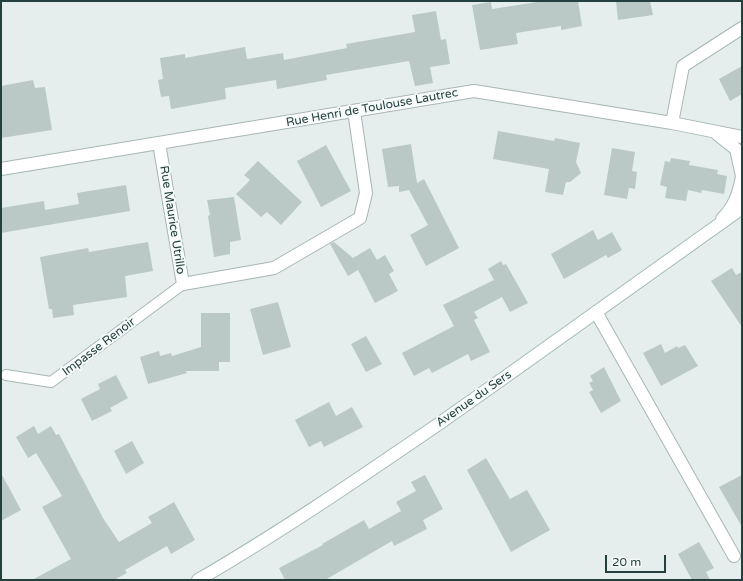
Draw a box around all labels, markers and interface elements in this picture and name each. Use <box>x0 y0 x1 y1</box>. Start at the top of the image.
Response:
street label: Rue Henri de Toulouse Lautrec <box>285 86 459 130</box>
street label: Rue Maurice Utrillo <box>156 165 188 275</box>
street label: Impasse Renoir <box>60 315 138 379</box>
street label: Avenue du Sers <box>434 368 514 430</box>
scale bar <box>607 547 668 573</box>
text: 20 m <box>612 555 641 569</box>

